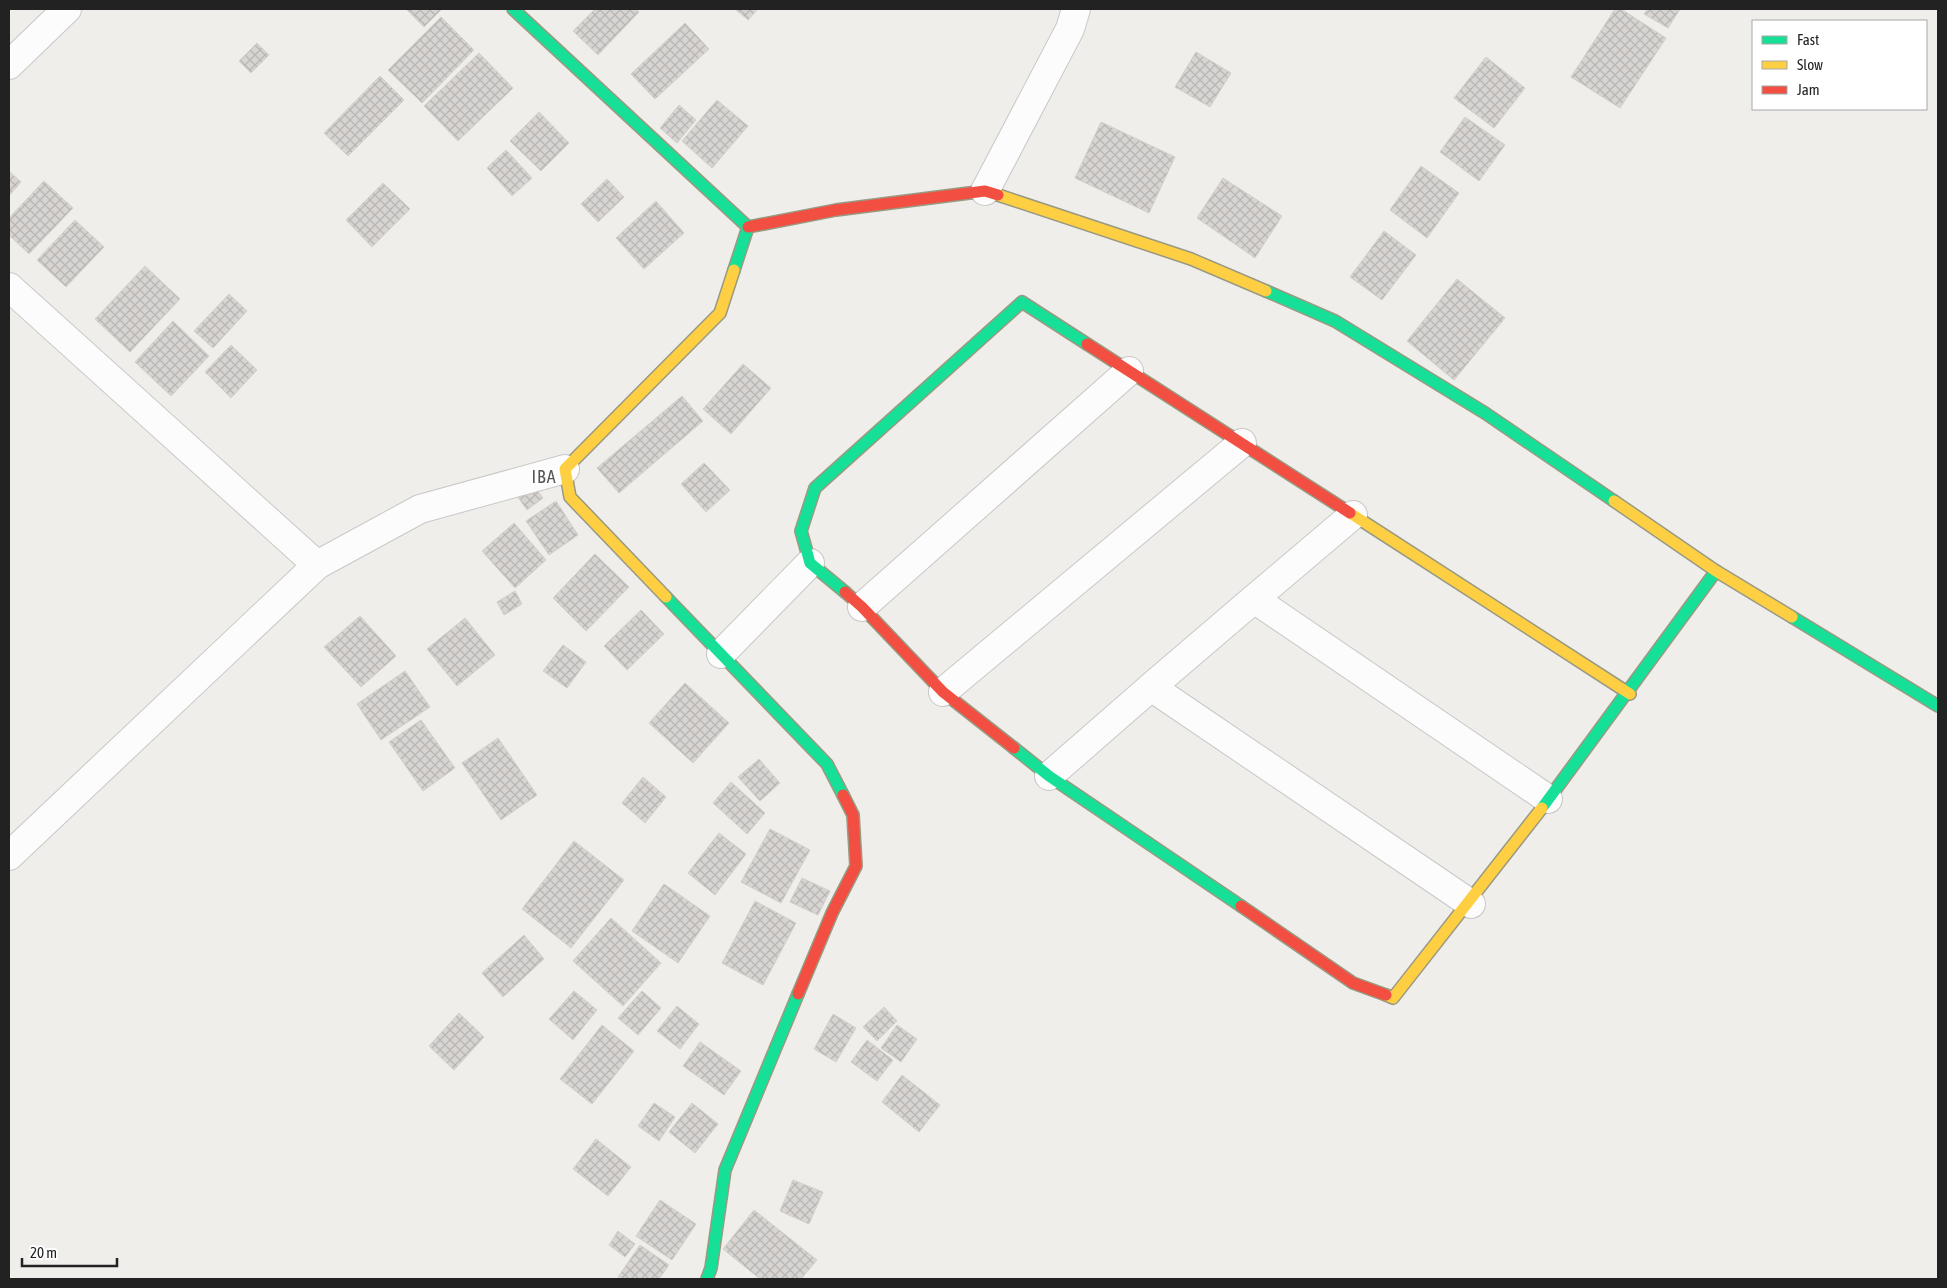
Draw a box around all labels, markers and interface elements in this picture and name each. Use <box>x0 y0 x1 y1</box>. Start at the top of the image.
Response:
legend <box>1752 20 1927 110</box>
text: Fast <box>1797 31 1819 48</box>
text: Slow <box>1797 56 1823 73</box>
text: Jam <box>1797 81 1820 98</box>
district label: IBA <box>532 466 556 487</box>
scale bar <box>22 1236 118 1268</box>
text: 20 m <box>30 1244 57 1261</box>

